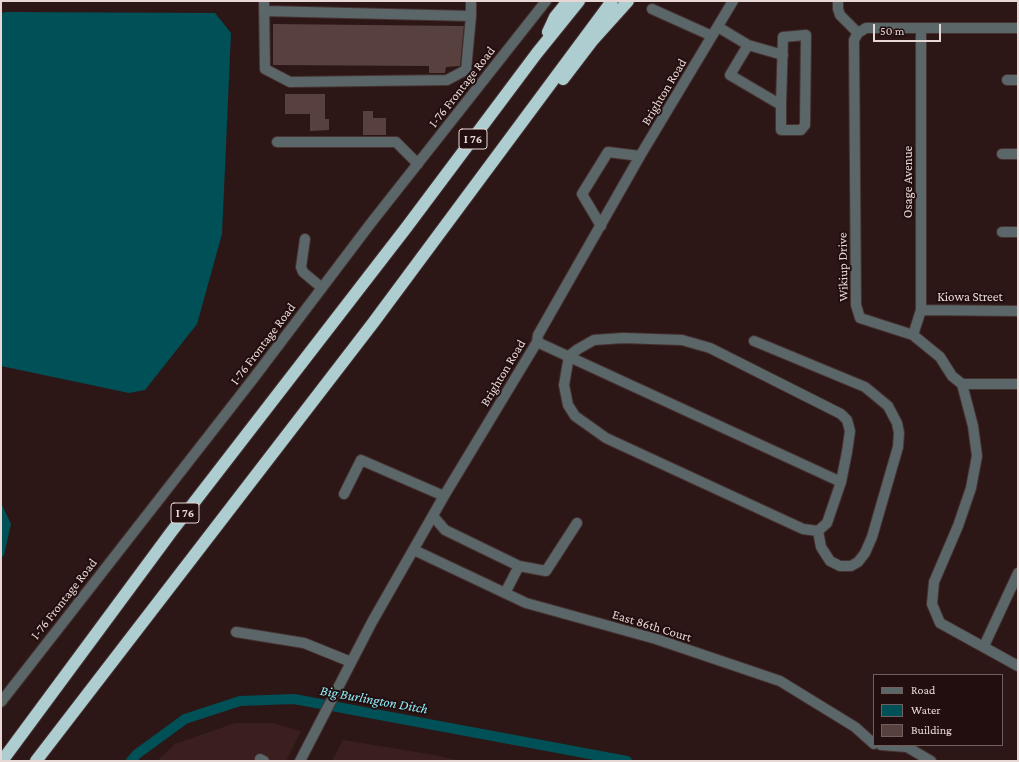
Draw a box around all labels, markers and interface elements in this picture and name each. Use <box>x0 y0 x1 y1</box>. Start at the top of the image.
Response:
scale bar <box>875 16 943 42</box>
text: 50 m <box>880 24 904 38</box>
street label: I-76 Frontage Road <box>426 43 498 131</box>
street label: Brighton Road <box>638 56 690 128</box>
road number: I 76 <box>459 129 487 149</box>
street label: Osage Avenue <box>900 146 916 218</box>
street label: Wikiup Drive <box>835 232 851 302</box>
street label: Kiowa Street <box>937 289 1003 305</box>
street label: I-76 Frontage Road <box>227 300 299 388</box>
street label: Brighton Road <box>477 337 529 409</box>
road number: I 76 <box>171 503 199 523</box>
street label: I-76 Frontage Road <box>28 555 100 643</box>
street label: East 86th Court <box>610 607 694 645</box>
legend <box>873 674 1003 746</box>
water label: Big Burlington Ditch <box>319 682 429 718</box>
text: Road <box>911 683 935 697</box>
text: Water <box>911 703 940 717</box>
text: Building <box>911 723 952 737</box>

